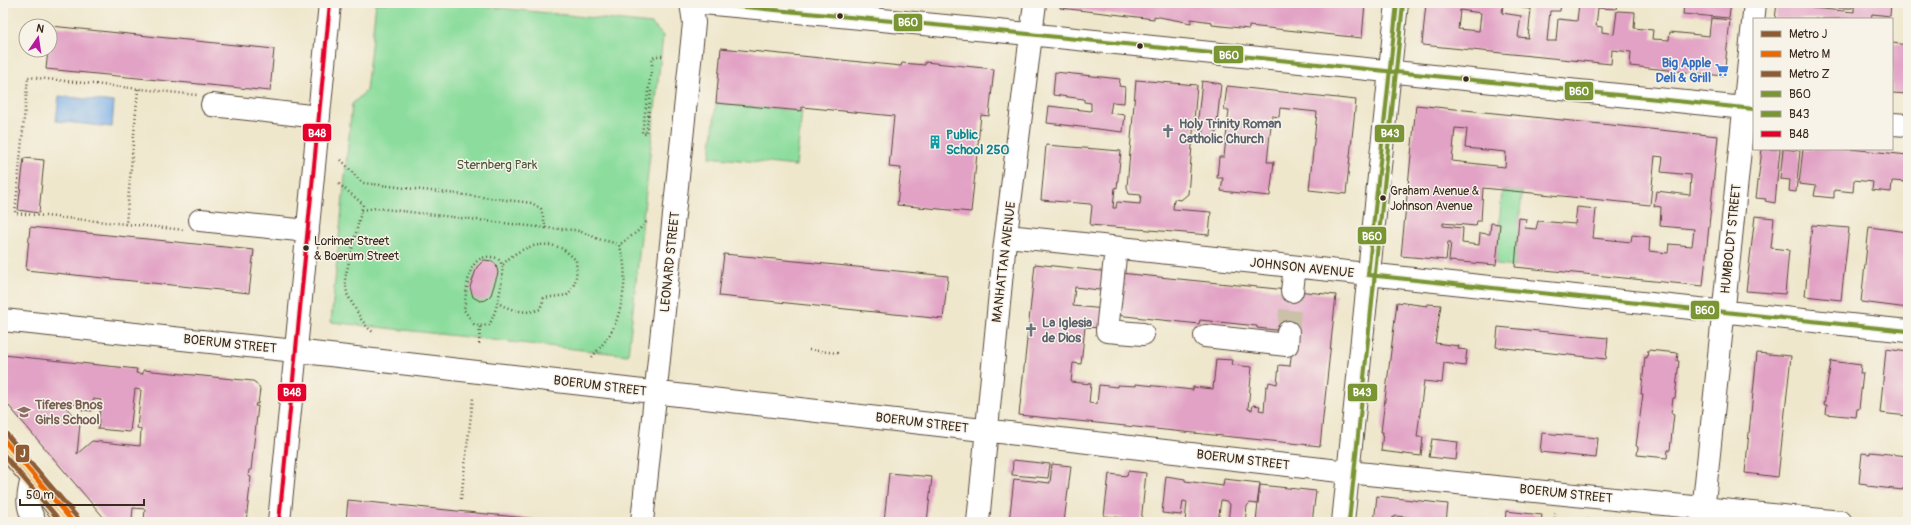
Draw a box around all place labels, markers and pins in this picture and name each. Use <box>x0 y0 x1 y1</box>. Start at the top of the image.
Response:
unlabelled marker <box>835 11 845 21</box>
unlabelled marker <box>1135 41 1145 51</box>
place label: Big Apple Deli & Grill <box>1655 55 1712 86</box>
supermarket icon: Big Apple Deli & Grill <box>1714 62 1730 78</box>
unlabelled marker <box>1461 74 1471 84</box>
place label: Holy Trinity Roman Catholic Church <box>1179 116 1282 147</box>
church icon: Holy Trinity Roman Catholic Church <box>1160 123 1176 139</box>
place label: Public School 250 <box>946 127 1009 158</box>
building icon: Public School 250 <box>927 134 943 150</box>
place label: Graham Avenue & Johnson Avenue <box>1390 184 1479 214</box>
marker: Graham Avenue & Johnson Avenue <box>1378 193 1388 203</box>
place label: Lorimer Street & Boerum Street <box>314 234 399 264</box>
marker: Lorimer Street & Boerum Street <box>301 243 311 253</box>
place label: La Iglesia de Dios <box>1042 315 1092 346</box>
church icon: La Iglesia de Dios <box>1023 322 1039 338</box>
place label: Tiferes Bnos Girls School <box>34 397 103 428</box>
school or university icon: Tiferes Bnos Girls School <box>16 404 32 420</box>

